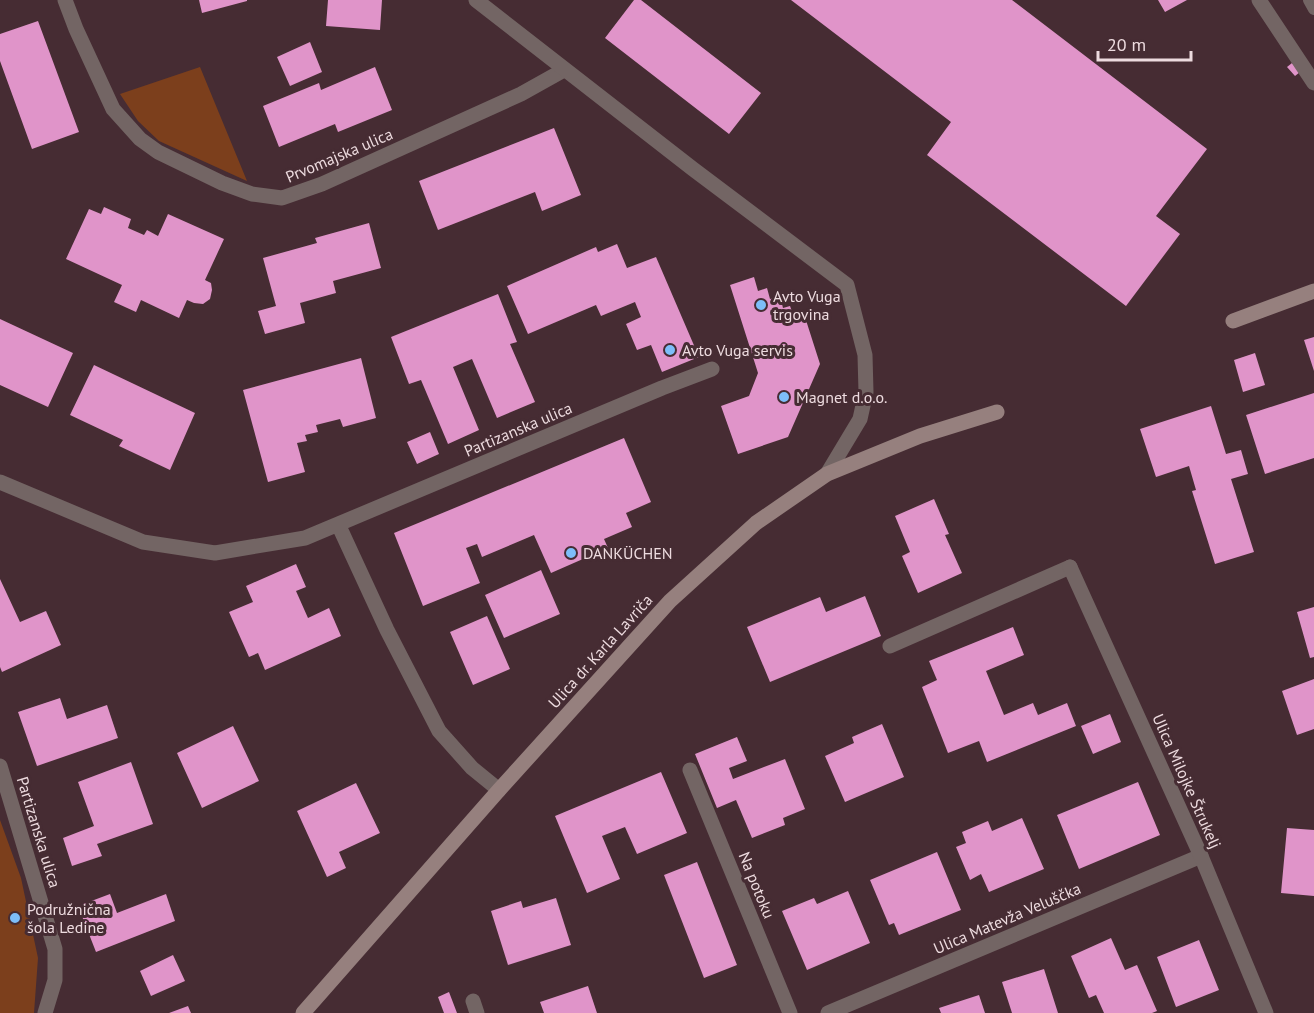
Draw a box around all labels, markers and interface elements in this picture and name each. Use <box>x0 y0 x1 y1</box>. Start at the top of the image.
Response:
scale bar <box>1098 24 1191 62</box>
text: 20 m <box>1107 33 1146 56</box>
street label: Prvomajska ulica <box>282 123 396 187</box>
place label: Avto Vuga trgovina <box>773 286 841 324</box>
marker: Avto Vuga trgovina <box>754 298 768 312</box>
place label: Avto Vuga servis <box>682 340 793 360</box>
marker: Avto Vuga servis <box>663 343 677 357</box>
place label: Magnet d.o.o. <box>796 387 887 407</box>
marker: Magnet d.o.o. <box>777 390 791 404</box>
street label: Partizanska ulica <box>461 397 575 461</box>
place label: DANKÜCHEN <box>583 543 673 563</box>
marker: DANKÜCHEN <box>564 546 578 560</box>
street label: Ulica dr. Karla Lavriča <box>544 590 656 712</box>
street label: Ulica Milojke Štrukelj <box>1148 710 1226 852</box>
street label: Partizanska ulica <box>13 774 65 890</box>
street label: Na potoku <box>735 849 779 921</box>
street label: Ulica Matevža Veluščka <box>930 878 1084 958</box>
place label: Podružnična šola Ledine <box>27 899 111 937</box>
marker: Podružnična šola Ledine <box>8 911 22 925</box>

